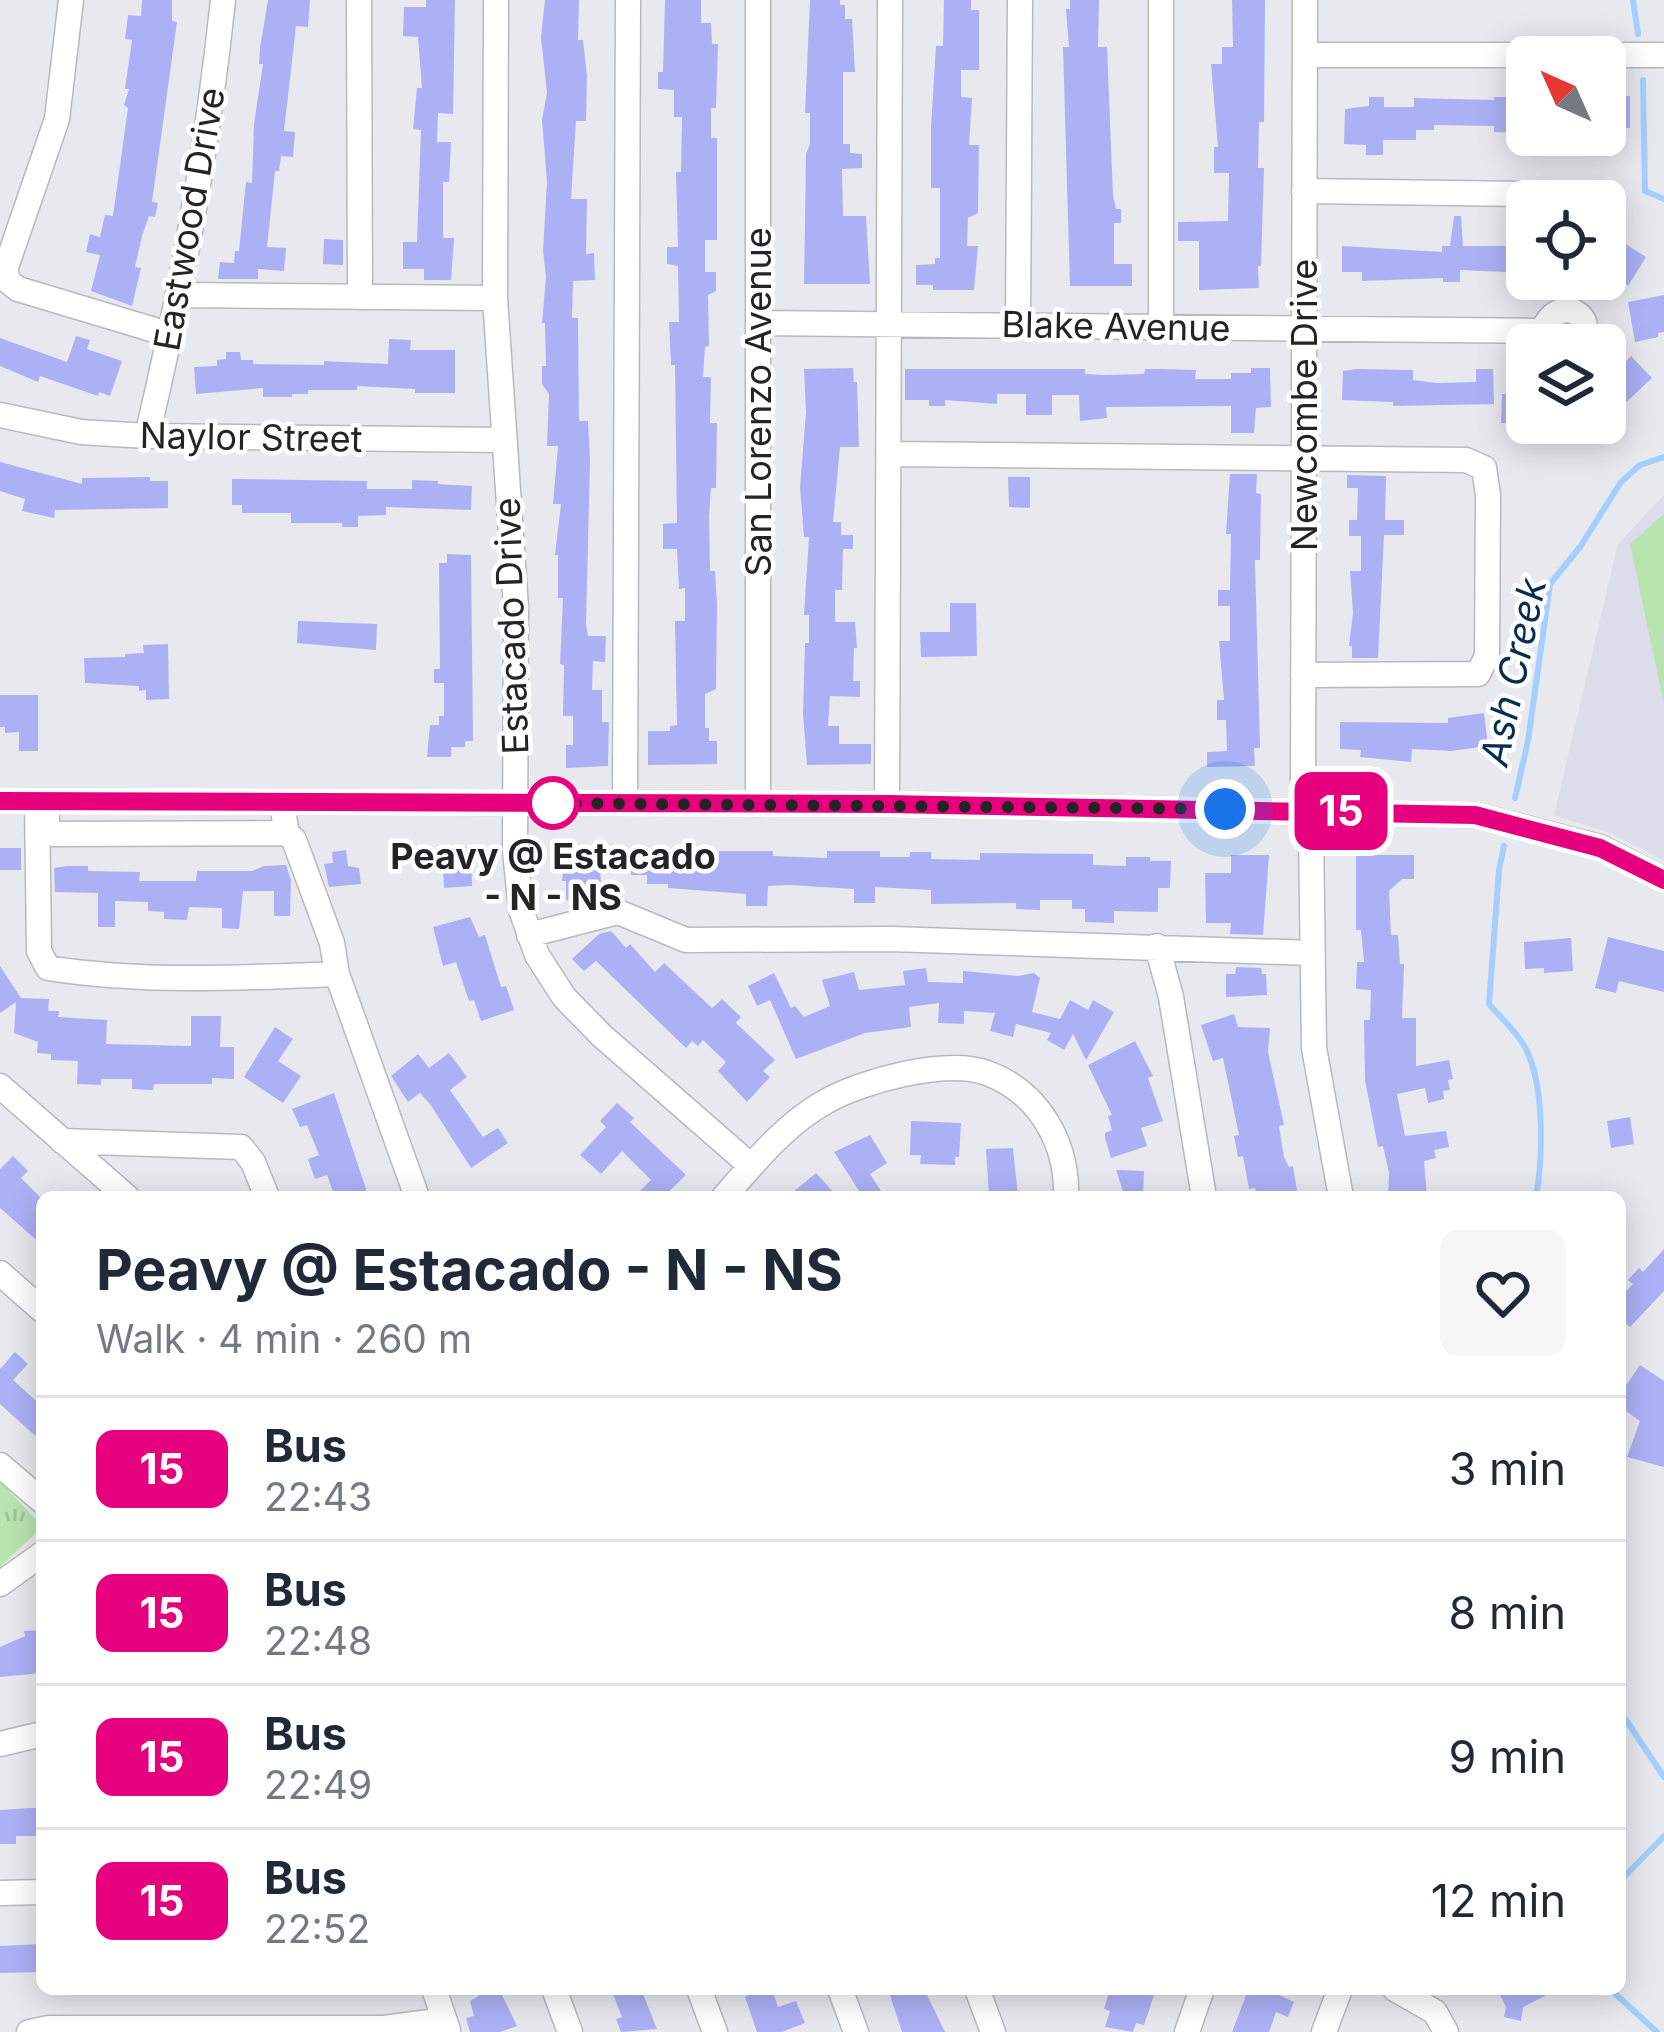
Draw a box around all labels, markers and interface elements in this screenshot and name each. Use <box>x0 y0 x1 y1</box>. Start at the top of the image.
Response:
north arrow <box>1506 36 1626 156</box>
map controls <box>1506 36 1626 444</box>
street label: Eastwood Drive <box>144 84 234 354</box>
button: locate <box>1506 180 1626 300</box>
street label: San Lorenzo Avenue <box>736 227 780 577</box>
street label: Newcombe Drive <box>1282 259 1326 551</box>
street label: Blake Avenue <box>1001 302 1231 350</box>
button: layers <box>1506 324 1626 444</box>
street label: Naylor Street <box>139 413 363 461</box>
street label: Estacado Drive <box>485 497 537 755</box>
water label: Ash Creek <box>1470 573 1555 771</box>
line badge: 15 <box>1287 772 1395 850</box>
marker: Peavy @ Estacado - N - NS <box>528 778 578 828</box>
your location <box>1195 779 1255 839</box>
text: 15 <box>1319 785 1363 836</box>
place label: Peavy @ Estacado - N - NS <box>390 834 716 919</box>
button: heart <box>1440 1230 1566 1356</box>
text: Peavy @ Estacado - N - NS <box>96 1235 843 1304</box>
text: Walk · 4 min · 260 m <box>96 1315 472 1362</box>
text: Bus <box>264 1418 347 1473</box>
text: 3 min <box>1449 1441 1566 1496</box>
text: 15 <box>140 1443 184 1494</box>
text: 22:43 <box>264 1473 372 1520</box>
text: Bus <box>264 1562 347 1617</box>
text: 8 min <box>1449 1585 1566 1640</box>
text: 15 <box>140 1587 184 1638</box>
text: 22:48 <box>264 1617 372 1664</box>
text: Bus <box>264 1706 347 1761</box>
text: 9 min <box>1449 1729 1566 1784</box>
text: 15 <box>140 1731 184 1782</box>
text: 22:49 <box>264 1761 372 1808</box>
text: Bus <box>264 1850 347 1905</box>
text: 12 min <box>1431 1873 1566 1928</box>
text: 15 <box>140 1875 184 1926</box>
text: 22:52 <box>264 1905 370 1952</box>

